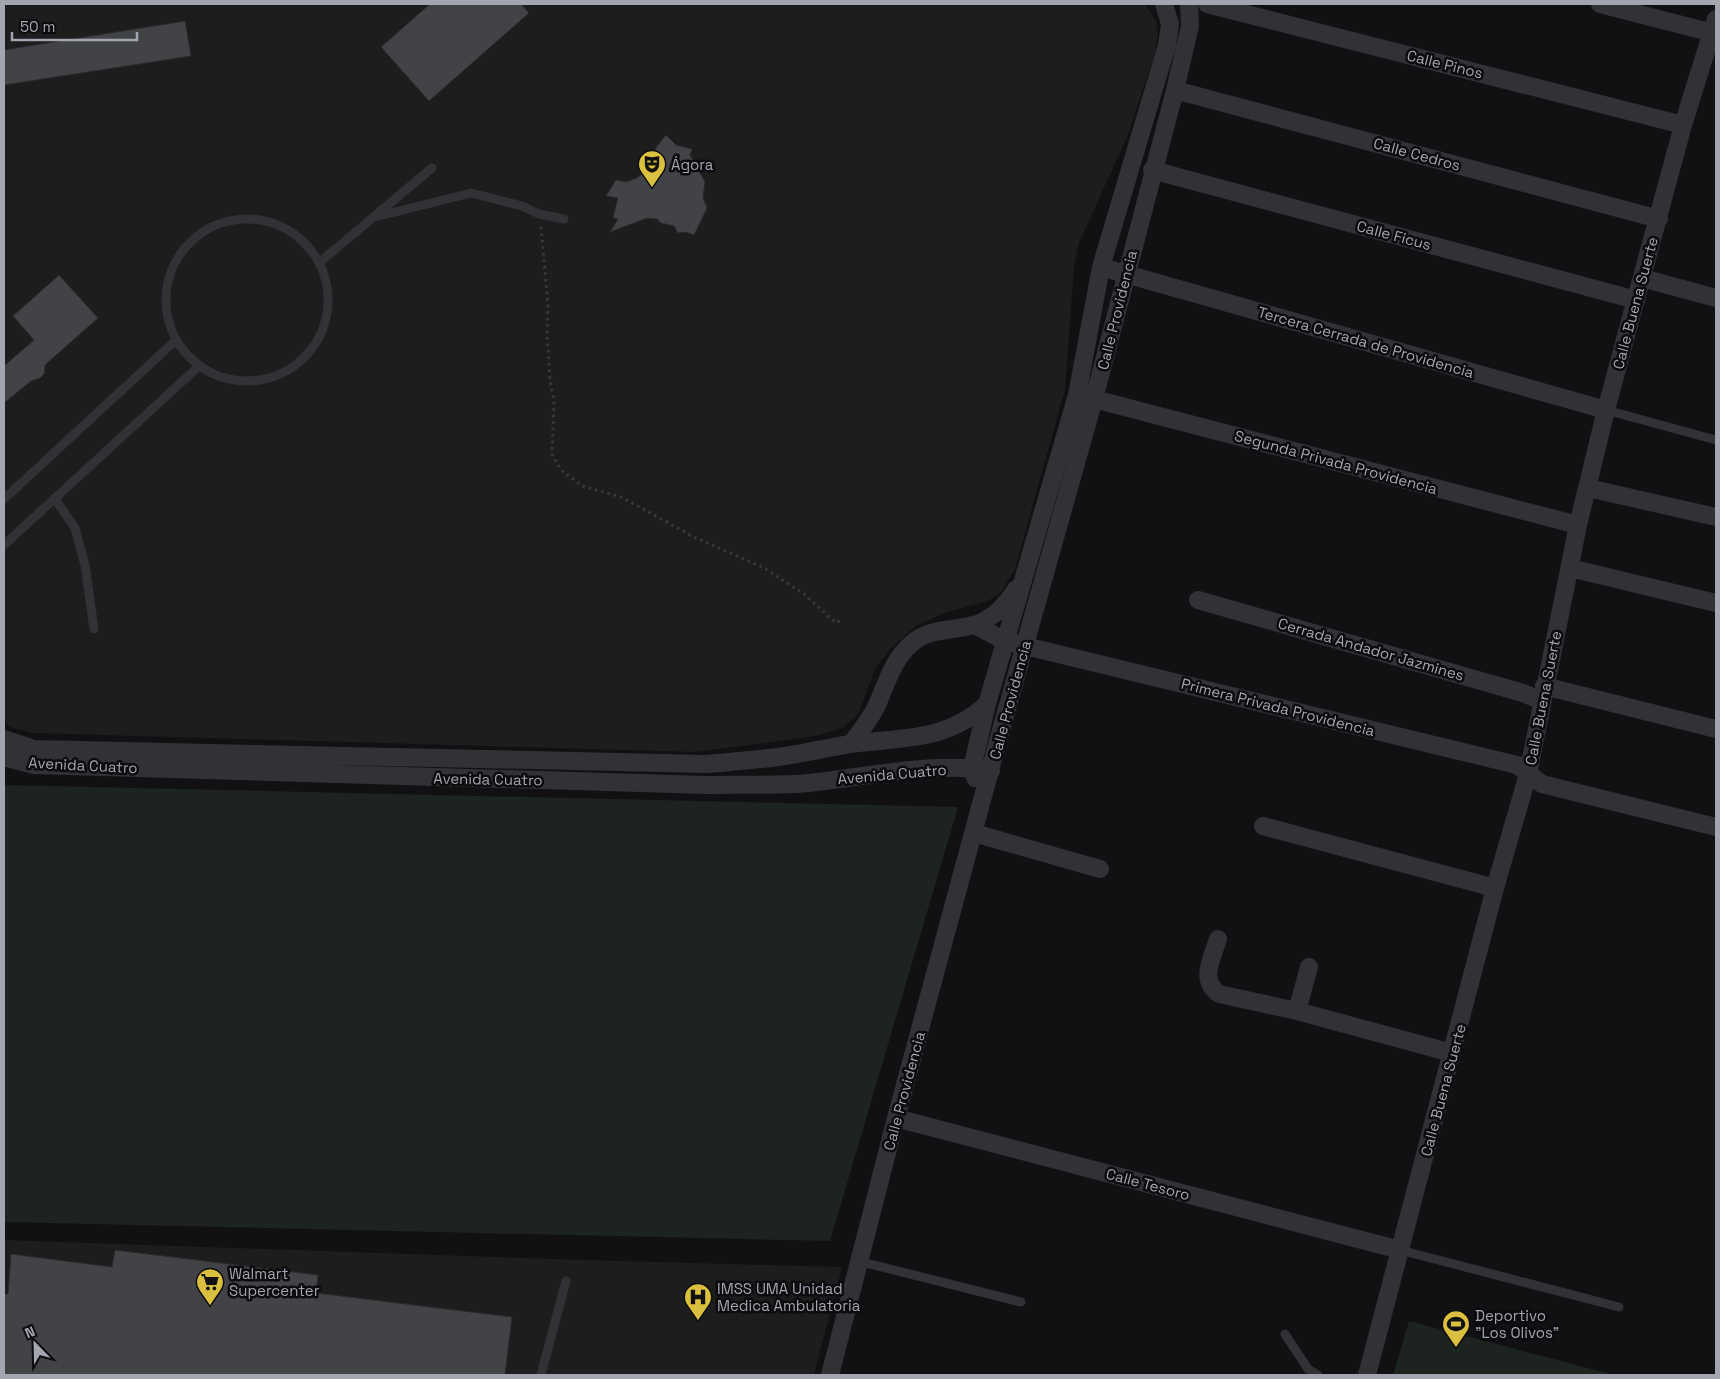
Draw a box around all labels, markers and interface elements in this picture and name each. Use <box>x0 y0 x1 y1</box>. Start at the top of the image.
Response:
scale bar <box>12 10 138 42</box>
text: 50 m <box>20 17 55 36</box>
street label: Calle Pinos <box>1405 45 1485 83</box>
street label: Calle Cedros <box>1372 133 1463 175</box>
theatre icon: Ágora <box>637 149 667 188</box>
place label: Ágora <box>671 155 714 174</box>
street label: Calle Ficus <box>1355 216 1433 254</box>
street label: Calle Buena Suerte <box>1608 235 1662 371</box>
street label: Calle Providencia <box>1093 248 1141 372</box>
street label: Tercera Cerrada de Providencia <box>1256 302 1477 382</box>
street label: Segunda Privada Providencia <box>1233 426 1440 498</box>
street label: Cerrada Andador Jazmines <box>1276 613 1466 685</box>
street label: Calle Buena Suerte <box>1521 629 1565 767</box>
street label: Calle Providencia <box>985 638 1035 762</box>
street label: Primera Privada Providencia <box>1179 674 1377 740</box>
street label: Avenida Cuatro <box>28 753 138 777</box>
street label: Avenida Cuatro <box>837 760 947 788</box>
street label: Avenida Cuatro <box>433 769 543 789</box>
street label: Calle Buena Suerte <box>1416 1022 1470 1158</box>
street label: Calle Providencia <box>879 1029 929 1153</box>
street label: Calle Tesoro <box>1104 1164 1192 1204</box>
place label: Walmart Supercenter <box>229 1264 320 1300</box>
supermarket icon: Walmart Supercenter <box>195 1267 225 1306</box>
place label: IMSS UMA Unidad Medica Ambulatoria <box>717 1279 861 1315</box>
hospital icon: IMSS UMA Unidad Medica Ambulatoria <box>683 1282 713 1321</box>
place label: Deportivo "Los Olivos" <box>1475 1306 1559 1342</box>
sports icon: Deportivo "Los Olivos" <box>1441 1309 1471 1348</box>
north arrow <box>10 1319 60 1369</box>
text: N <box>22 1322 38 1342</box>

